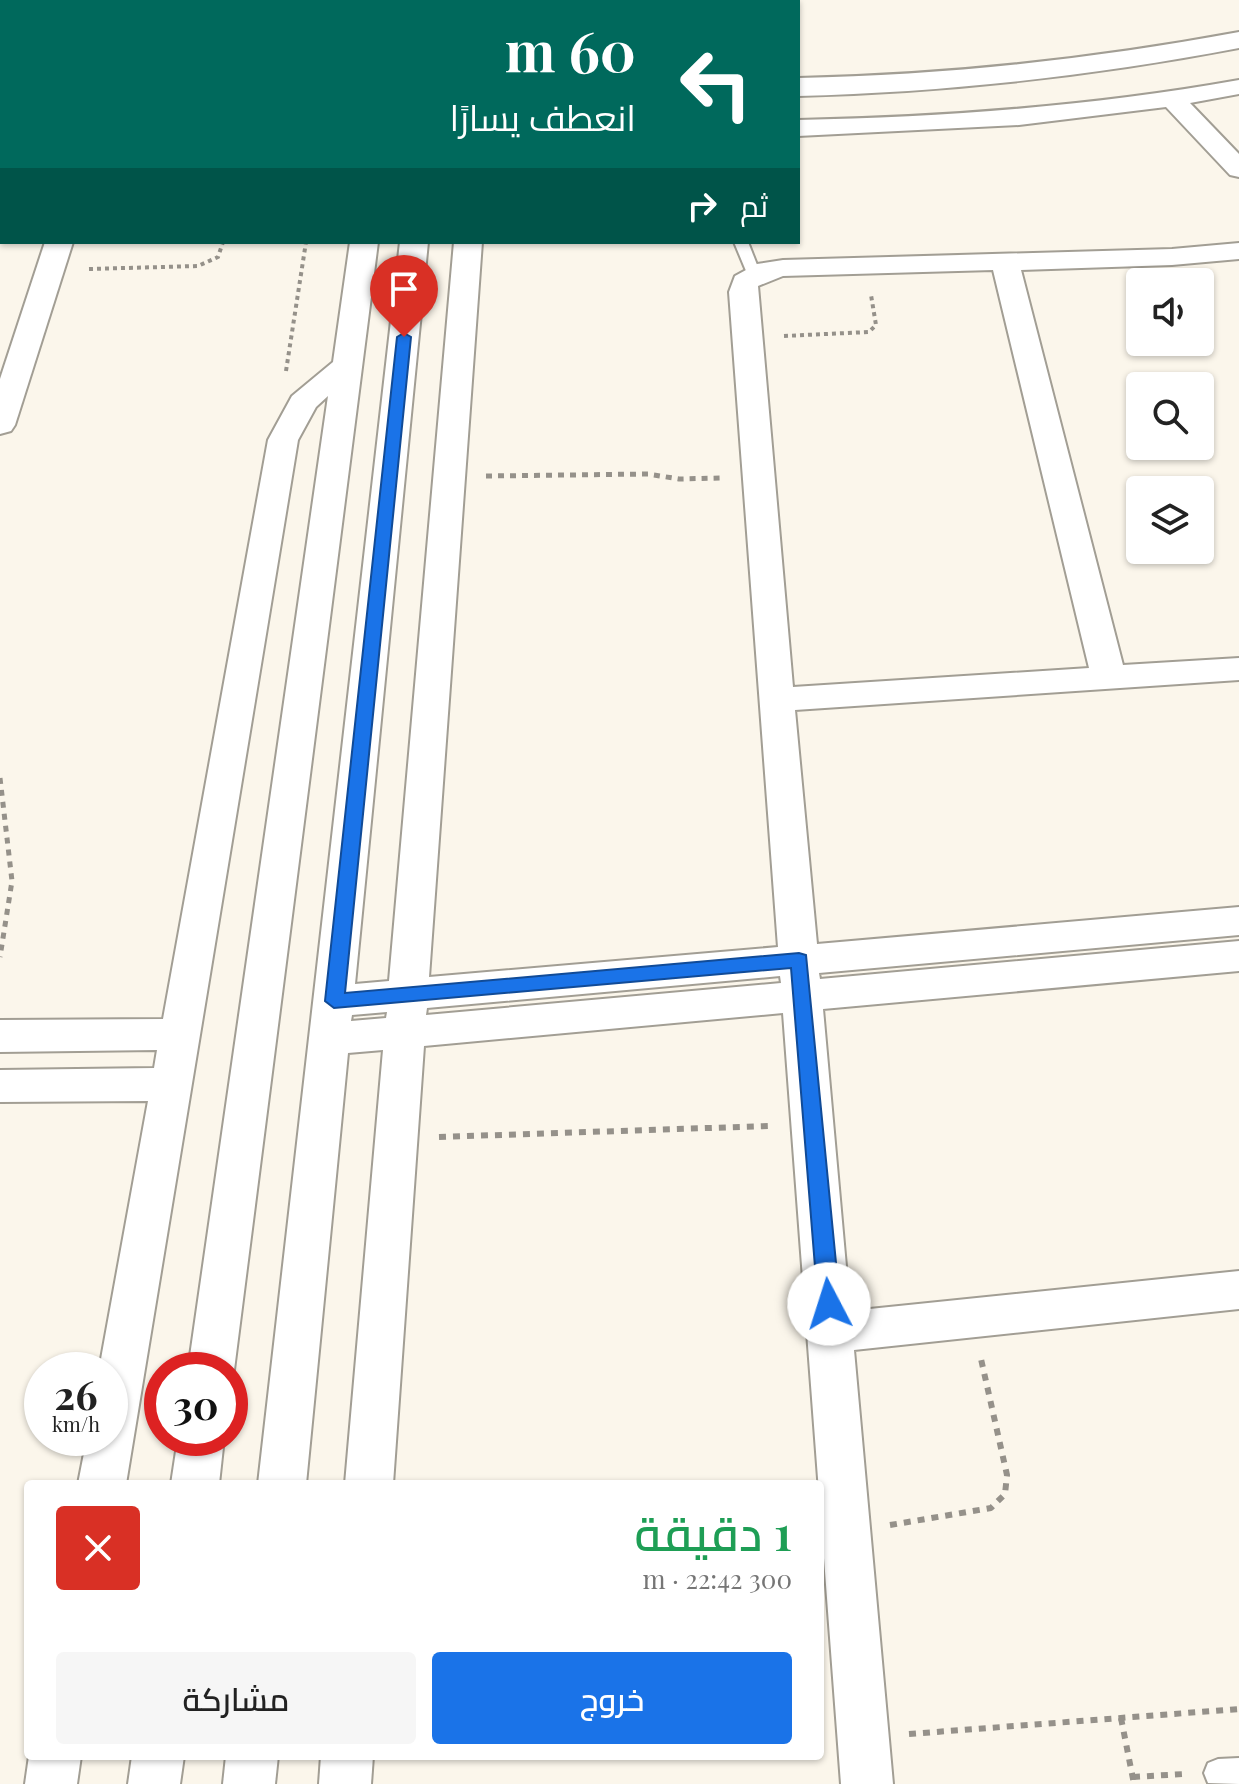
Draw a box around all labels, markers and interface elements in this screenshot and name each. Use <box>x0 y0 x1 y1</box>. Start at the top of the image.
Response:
text: 60 m <box>505 12 636 87</box>
icon: left <box>664 32 768 136</box>
text: انعطف يسارًا <box>450 92 636 140</box>
icon: right <box>680 184 724 228</box>
text: ثم <box>740 185 768 225</box>
pin <box>370 255 438 337</box>
icon: arrive <box>382 267 426 311</box>
map controls <box>1126 268 1214 564</box>
button: sound <box>1126 268 1214 356</box>
button: search <box>1126 372 1214 460</box>
button: layers <box>1126 476 1214 564</box>
position arrow <box>787 1262 871 1346</box>
speed limit sign: 30 <box>144 1352 248 1456</box>
text: 26 <box>54 1367 98 1420</box>
text: km/h <box>52 1410 100 1437</box>
text: 1 دقيقة <box>635 1499 792 1563</box>
button: close <box>56 1506 140 1590</box>
text: 300 m · 22:42 <box>643 1561 792 1596</box>
button: مشاركة <box>56 1652 416 1744</box>
button: خروج <box>432 1652 792 1744</box>

